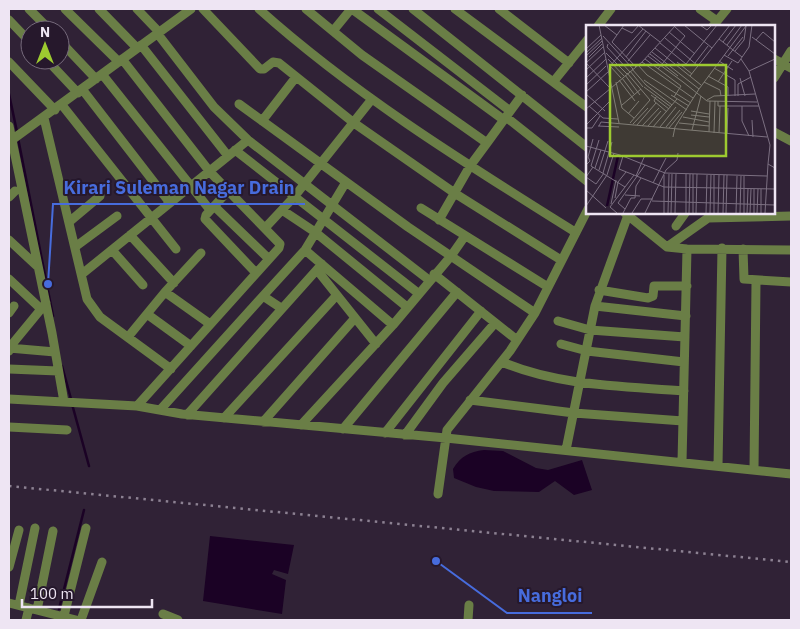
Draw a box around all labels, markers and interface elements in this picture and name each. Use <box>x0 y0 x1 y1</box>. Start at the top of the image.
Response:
north arrow <box>20 20 70 70</box>
text: N <box>40 23 50 41</box>
inset map <box>586 25 775 214</box>
callout: Kirari Suleman Nagar Drain <box>53 171 305 204</box>
text: Kirari Suleman Nagar Drain <box>63 176 295 199</box>
scale bar <box>22 576 152 608</box>
callout: Nangloi <box>507 580 592 613</box>
text: 100 m <box>30 584 74 603</box>
text: Nangloi <box>518 584 582 607</box>

